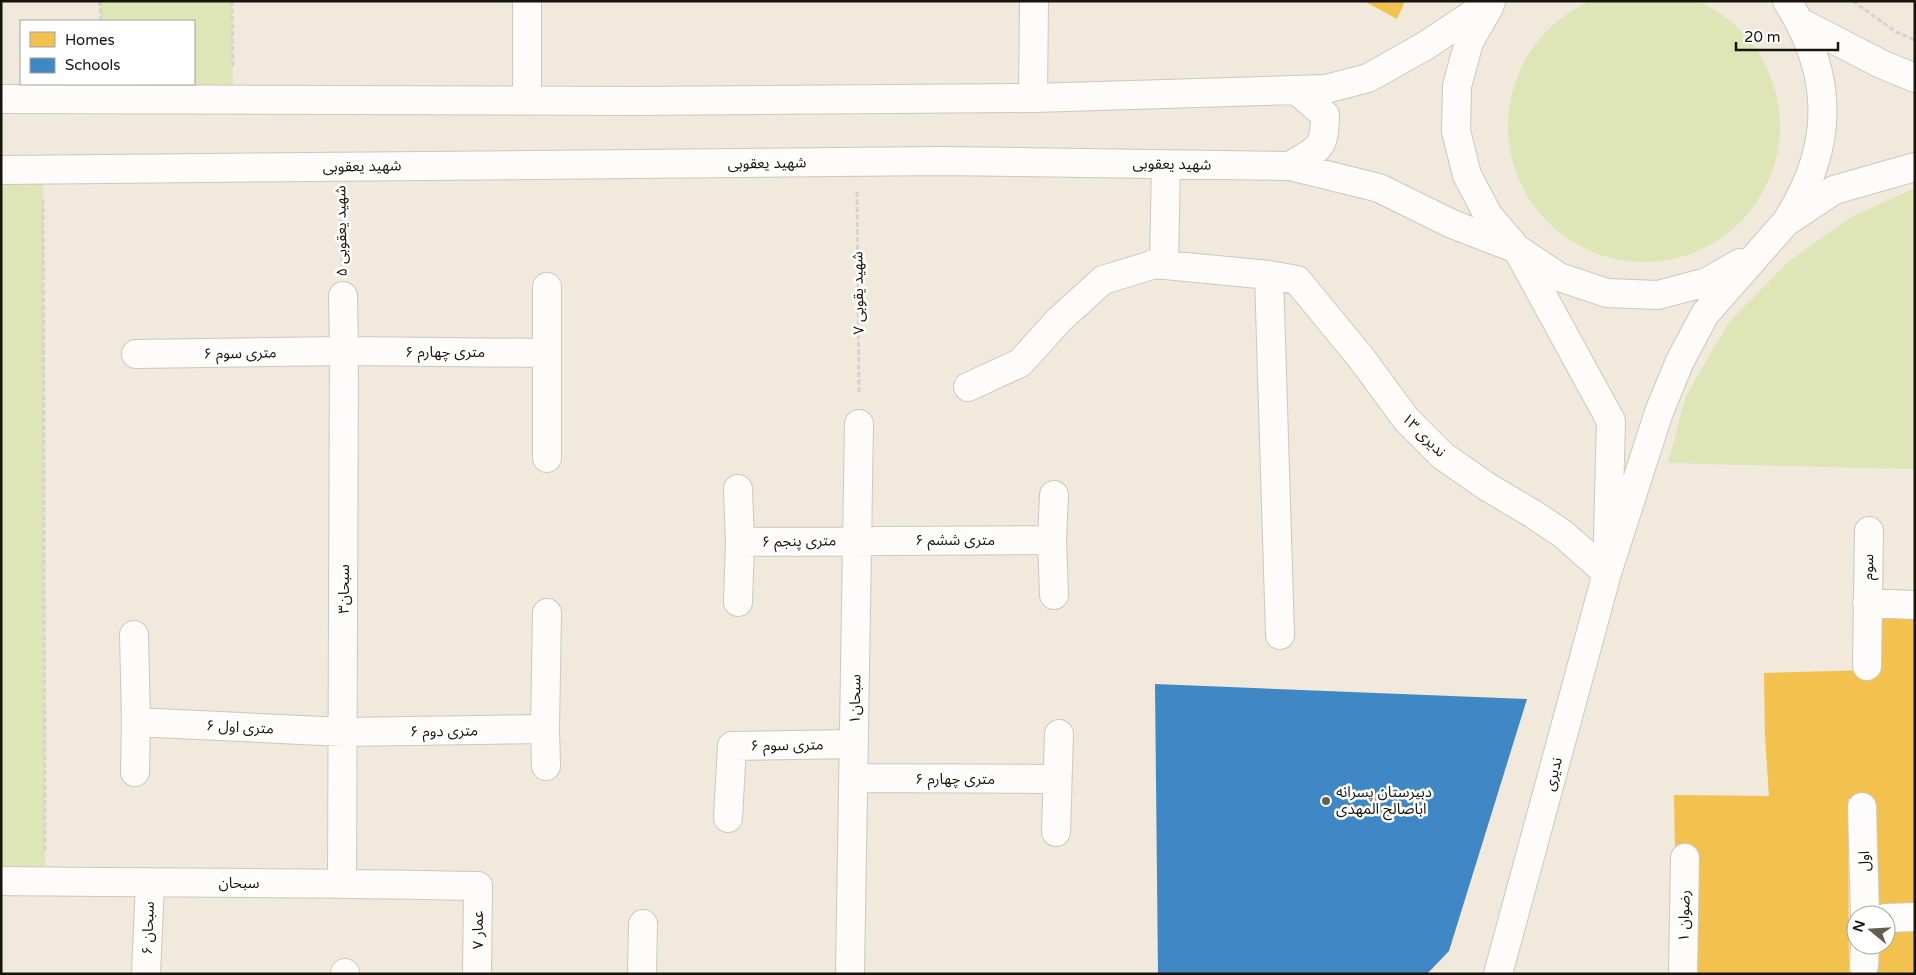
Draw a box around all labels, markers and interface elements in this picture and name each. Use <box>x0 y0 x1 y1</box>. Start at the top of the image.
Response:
legend <box>20 20 195 85</box>
scale bar <box>1736 20 1838 52</box>
text: 20 m <box>1744 28 1781 46</box>
text: Homes <box>65 31 115 49</box>
text: Schools <box>65 56 121 74</box>
street label: شهید یعقوبی <box>727 153 807 173</box>
street label: شهید یعقوبی <box>1132 154 1212 174</box>
street label: شهید یعقوبی <box>322 156 402 176</box>
street label: شهید یعقوبی ۵ <box>331 185 351 277</box>
street label: شهید یقوبی ۷ <box>848 251 868 335</box>
street label: ۶ متری سوم <box>203 343 277 365</box>
street label: ۶ متری چهارم <box>405 343 485 363</box>
street label: ندیری ۱۳ <box>1398 409 1450 461</box>
street label: ۶ متری پنجم <box>761 531 837 553</box>
street label: ۶ متری ششم <box>915 531 995 551</box>
street label: سوم <box>1859 554 1879 580</box>
street label: سبحان۳ <box>335 564 353 614</box>
street label: سبحان۱ <box>846 674 864 724</box>
street label: ۶ متری اول <box>206 716 274 738</box>
street label: ۶ متری دوم <box>410 721 478 743</box>
street label: ۶ متری سوم <box>750 735 824 757</box>
street label: ندیری <box>1540 755 1566 793</box>
street label: ۶ متری چهارم <box>915 770 995 790</box>
place label: دبیرستان پسرانه اباصالح المهدی <box>1336 783 1432 821</box>
marker: دبیرستان پسرانه اباصالح المهدی <box>1320 795 1332 807</box>
street label: اول <box>1855 850 1873 872</box>
street label: سبحان <box>218 874 260 892</box>
street label: رضوان ۱ <box>1675 890 1693 942</box>
street label: سبحان ۶ <box>138 901 158 955</box>
north arrow <box>1846 905 1896 955</box>
street label: عمار ۷ <box>469 910 487 949</box>
text: N <box>1849 918 1869 934</box>

